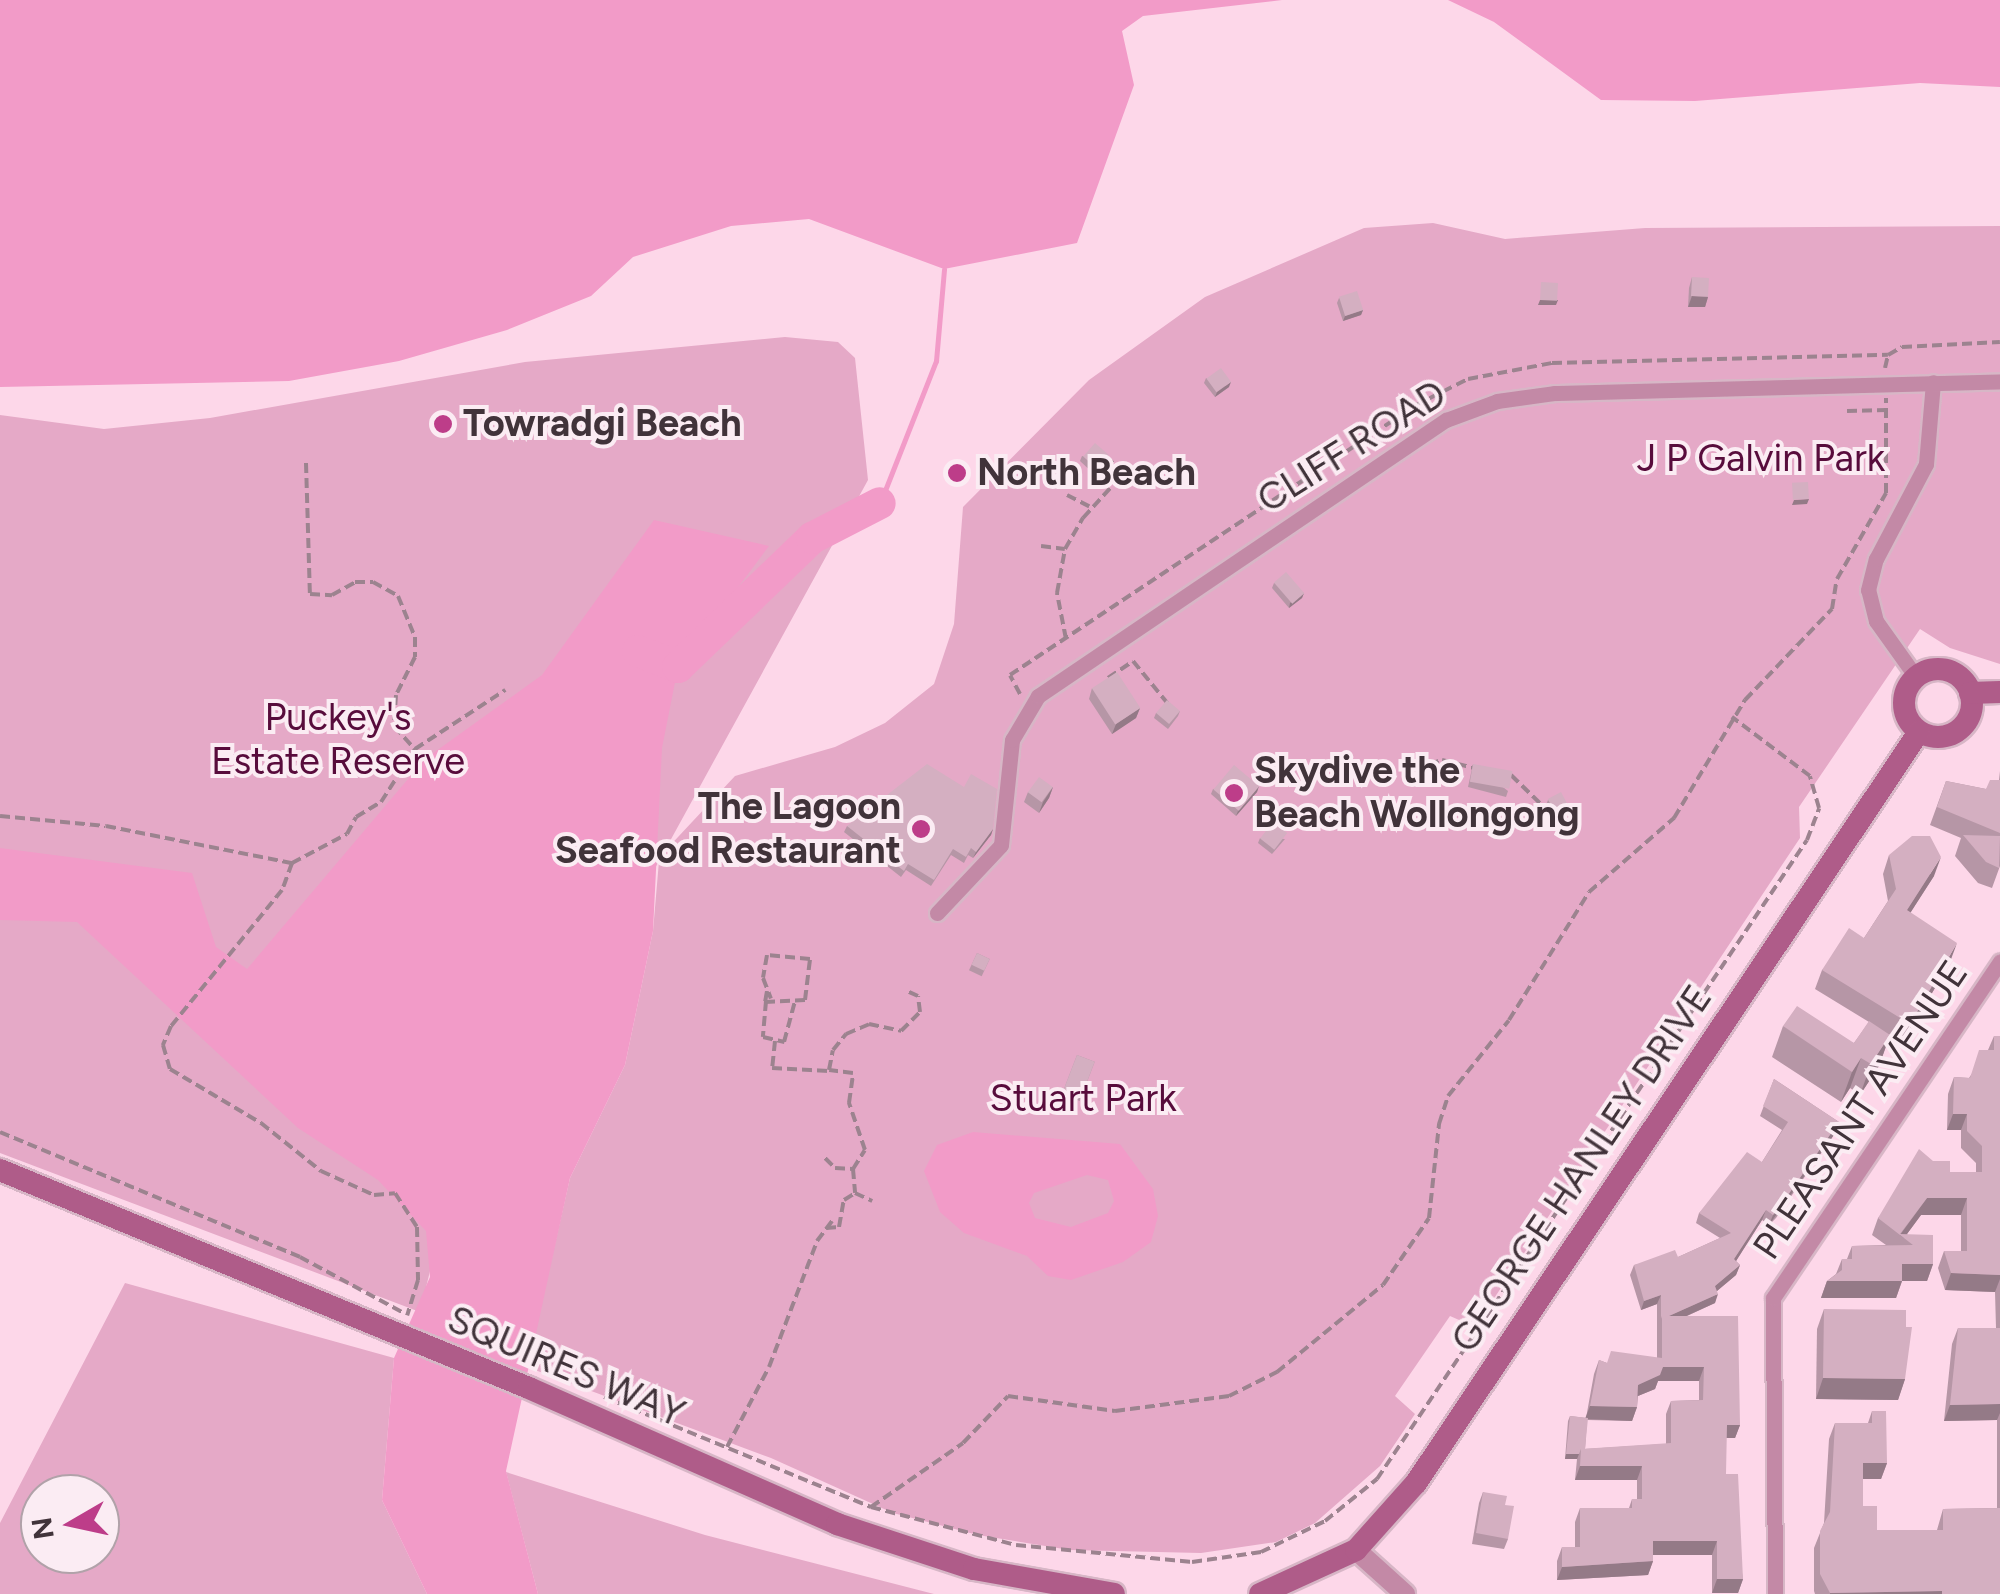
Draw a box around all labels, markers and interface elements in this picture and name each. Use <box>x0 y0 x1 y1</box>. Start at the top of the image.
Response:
street label: CLIFF ROAD <box>1249 371 1455 523</box>
place label: Towradgi Beach <box>463 401 742 447</box>
marker: Towradgi Beach <box>432 413 454 435</box>
park label: J P Galvin Park <box>1637 436 1885 482</box>
place label: North Beach <box>977 450 1196 496</box>
marker: North Beach <box>946 462 968 484</box>
park label: Puckey's Estate Reserve <box>211 695 465 784</box>
place label: Skydive the Beach Wollongong <box>1254 748 1580 838</box>
marker: Skydive the Beach Wollongong <box>1223 782 1245 804</box>
place label: The Lagoon Seafood Restaurant <box>555 784 901 874</box>
marker: The Lagoon Seafood Restaurant <box>910 818 932 840</box>
street label: PLEASANT AVENUE <box>1744 952 1978 1268</box>
street label: GEORGE HANLEY DRIVE <box>1442 977 1722 1361</box>
park label: Stuart Park <box>989 1076 1177 1122</box>
street label: SQUIRES WAY <box>441 1297 691 1437</box>
north arrow <box>20 1474 120 1574</box>
text: N <box>24 1515 61 1542</box>

